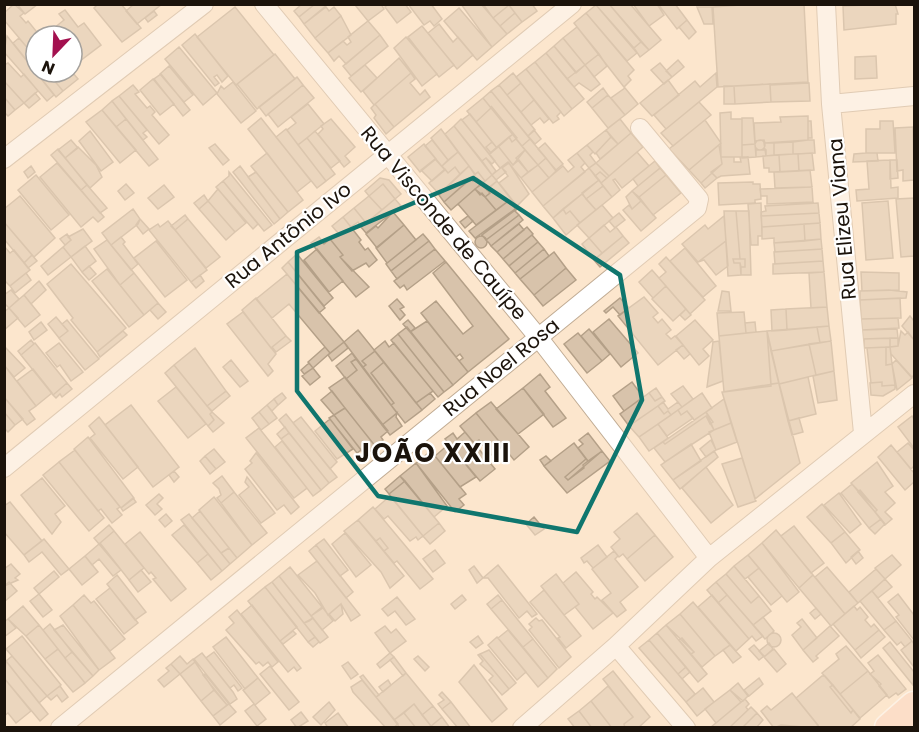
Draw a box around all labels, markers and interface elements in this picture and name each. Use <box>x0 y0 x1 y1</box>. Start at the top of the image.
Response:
north arrow <box>24 24 84 84</box>
text: N <box>38 54 58 80</box>
street label: Rua Visconde de Cauípe <box>354 120 534 326</box>
street label: Rua Elizeu Viana <box>821 137 863 301</box>
street label: Rua Antônio Ivo <box>219 175 357 295</box>
street label: Rua Noel Rosa <box>437 311 565 423</box>
district label: JOÃO XXIII <box>355 435 511 471</box>

